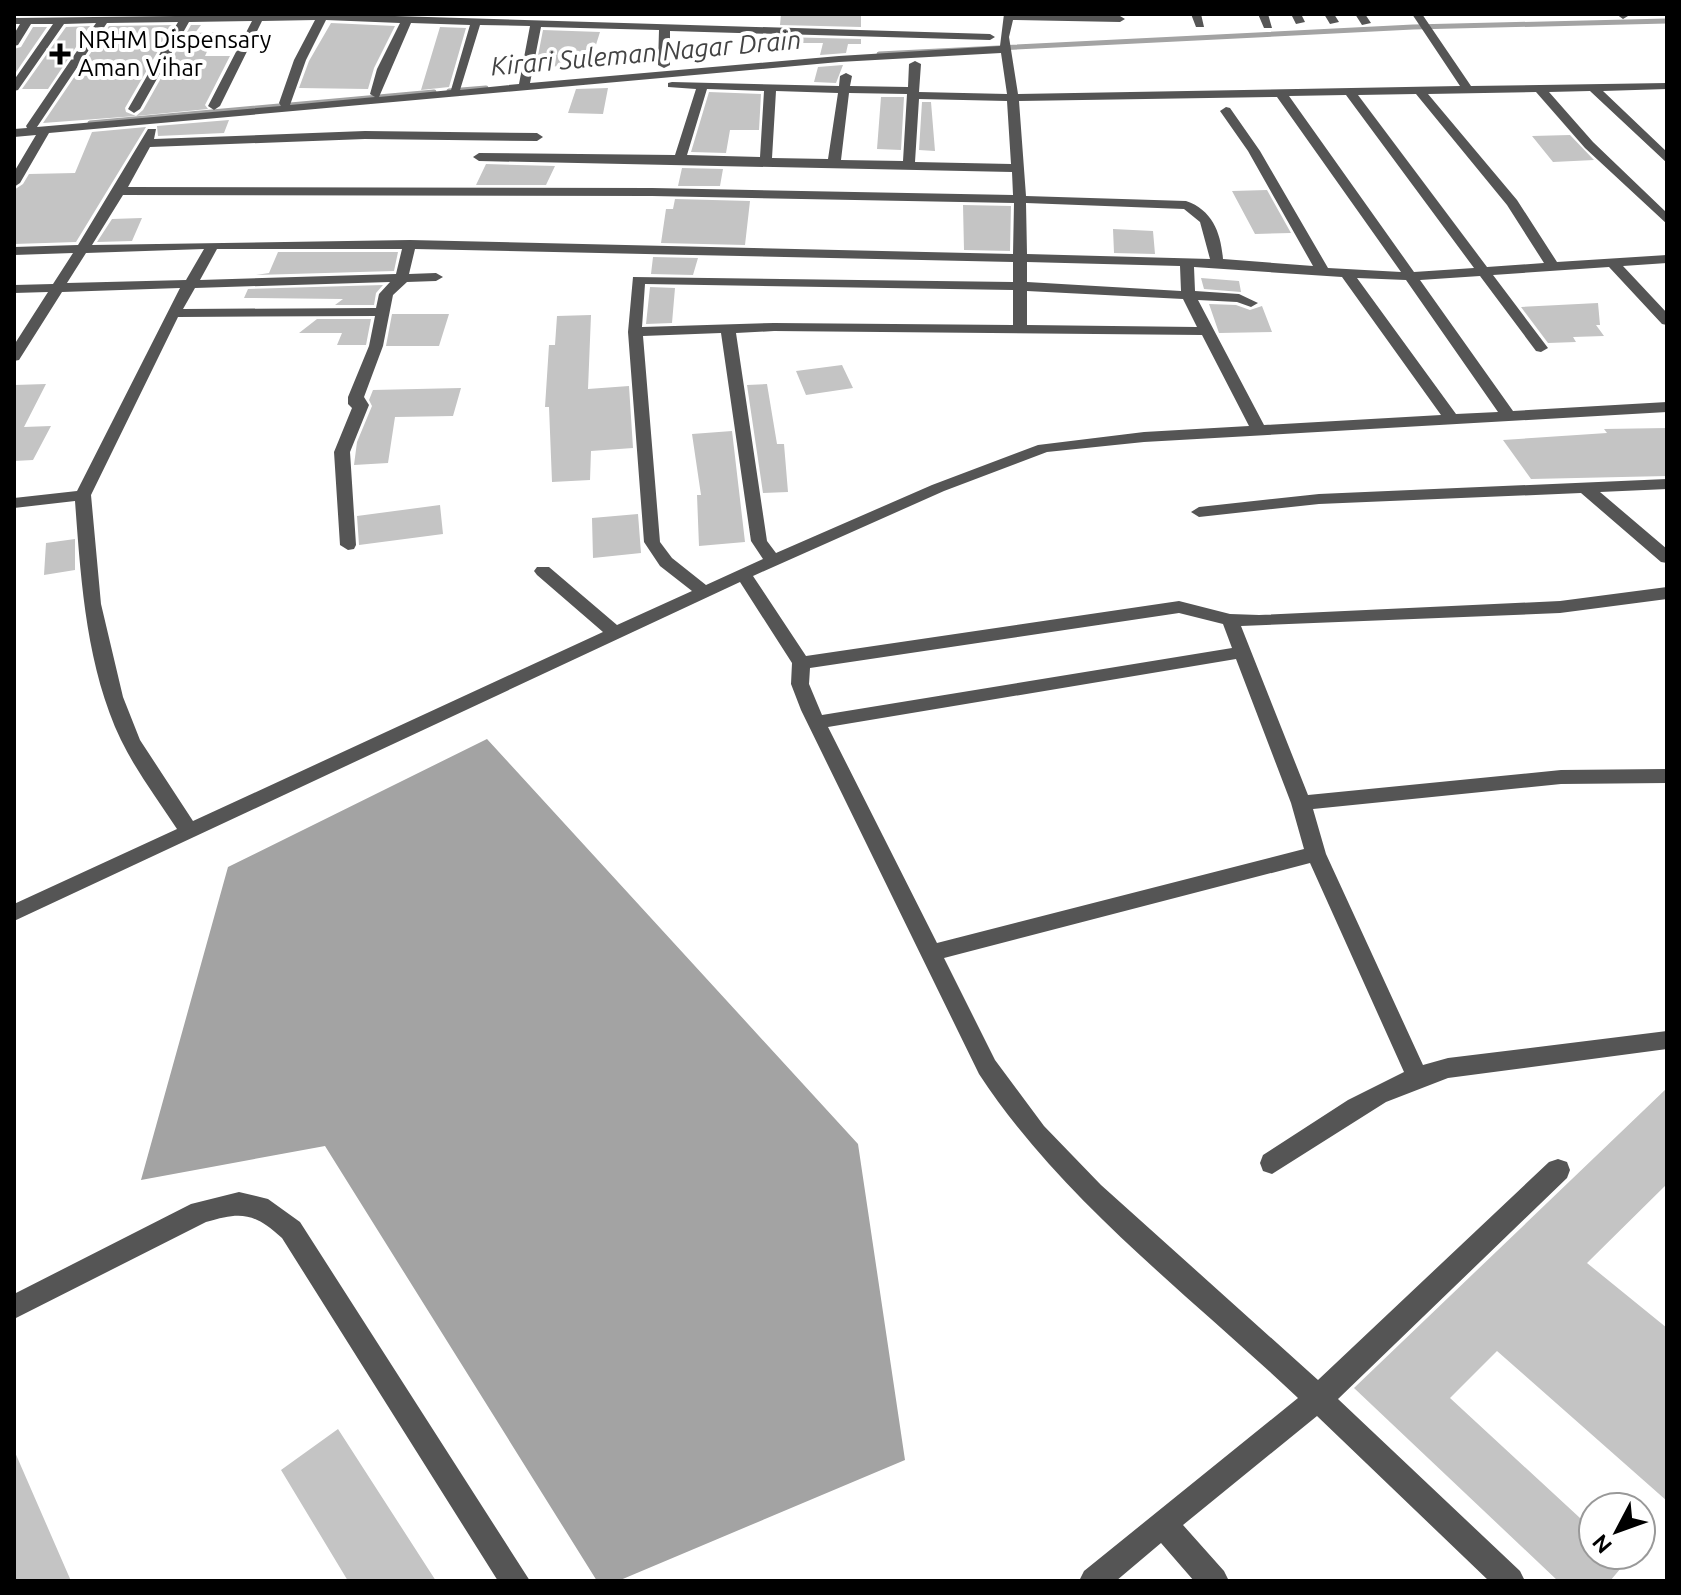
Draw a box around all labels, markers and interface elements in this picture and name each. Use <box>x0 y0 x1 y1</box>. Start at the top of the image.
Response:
water label: Kirari Suleman Nagar Drain <box>489 24 802 81</box>
place label: NRHM Dispensary Aman Vihar <box>78 26 272 81</box>
marker: NRHM Dispensary Aman Vihar <box>49 43 71 65</box>
north arrow <box>1577 1491 1657 1571</box>
text: N <box>1587 1530 1616 1559</box>

